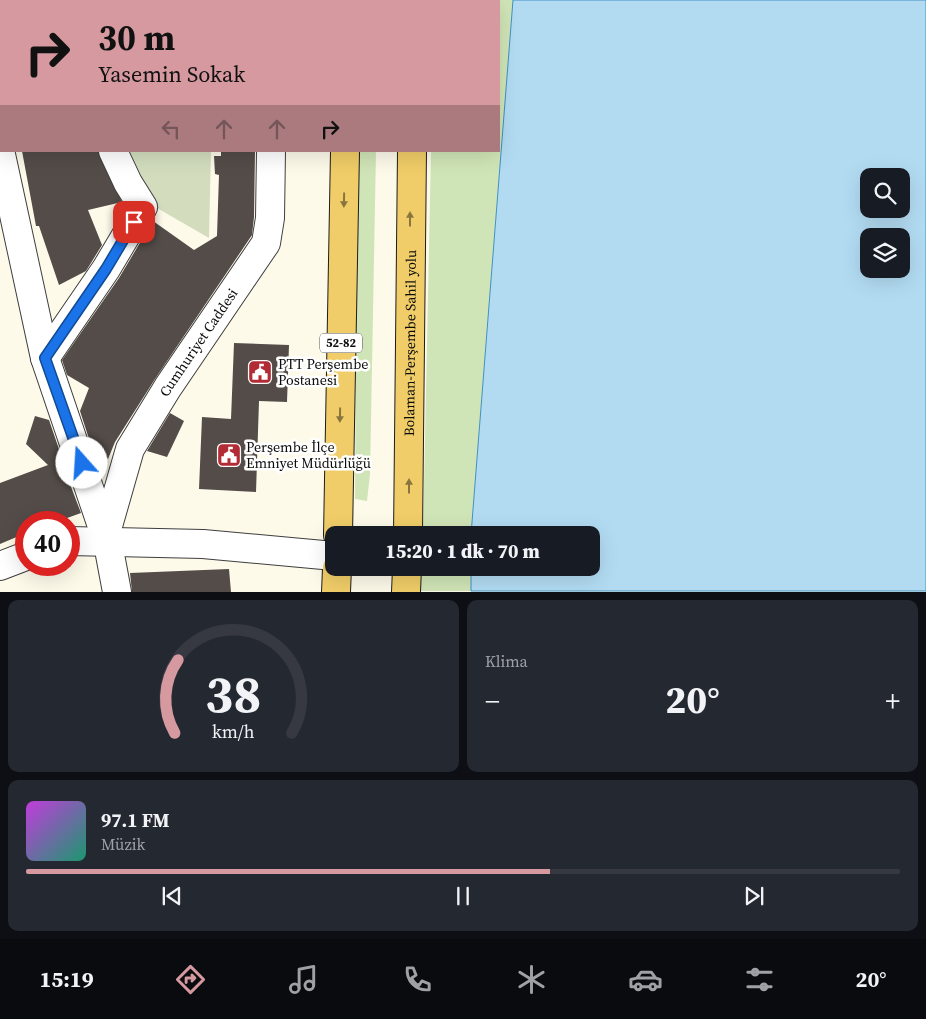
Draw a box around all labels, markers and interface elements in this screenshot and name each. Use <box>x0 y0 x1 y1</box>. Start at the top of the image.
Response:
text: 30 m <box>98 14 175 62</box>
icon: right <box>15 20 80 85</box>
text: Yasemin Sokak <box>98 59 245 89</box>
icon: left <box>157 115 185 143</box>
icon: ahead <box>210 115 238 143</box>
icon: ahead <box>263 115 291 143</box>
icon: right <box>316 115 344 143</box>
map controls <box>860 168 910 278</box>
button: search <box>860 168 910 218</box>
one-way arrow <box>340 192 348 208</box>
pin <box>113 201 155 243</box>
icon: arrive <box>120 208 148 236</box>
one-way arrow <box>406 211 414 227</box>
button: layers <box>860 228 910 278</box>
street label: Bolaman-Perşembe Sahil yolu <box>399 250 421 436</box>
street label: Cumhuriyet Caddesi <box>154 284 242 400</box>
road number: 52-82 <box>320 333 362 352</box>
place label: PTT Perşembe Postanesi <box>278 354 368 390</box>
public building icon: PTT Perşembe Postanesi <box>247 359 273 385</box>
one-way arrow <box>336 407 344 423</box>
position arrow <box>55 436 107 488</box>
place label: Perşembe İlçe Emniyet Müdürlüğü <box>246 437 371 473</box>
public building icon: Perşembe İlçe Emniyet Müdürlüğü <box>216 442 242 468</box>
one-way arrow <box>405 478 413 494</box>
speed limit sign: 40 <box>15 511 80 576</box>
text: 15:20 · 1 dk · 70 m <box>385 538 540 564</box>
text: Klima <box>485 650 528 672</box>
text: 38 <box>205 658 262 729</box>
text: 20° <box>665 674 720 726</box>
text: − <box>485 682 500 720</box>
text: + <box>885 682 900 720</box>
text: km/h <box>212 719 255 744</box>
text: 97.1 FM <box>101 807 170 833</box>
text: Müzik <box>101 833 145 855</box>
icon: previous <box>158 882 186 910</box>
icon: pause <box>449 882 477 910</box>
icon: next <box>740 882 768 910</box>
icon: directions <box>173 962 208 997</box>
icon: music <box>286 962 321 997</box>
icon: phone <box>400 962 435 997</box>
icon: climate <box>514 962 549 997</box>
icon: car <box>628 962 663 997</box>
icon: filters <box>742 962 777 997</box>
text: 15:19 <box>39 964 94 994</box>
text: 20° <box>856 964 887 994</box>

